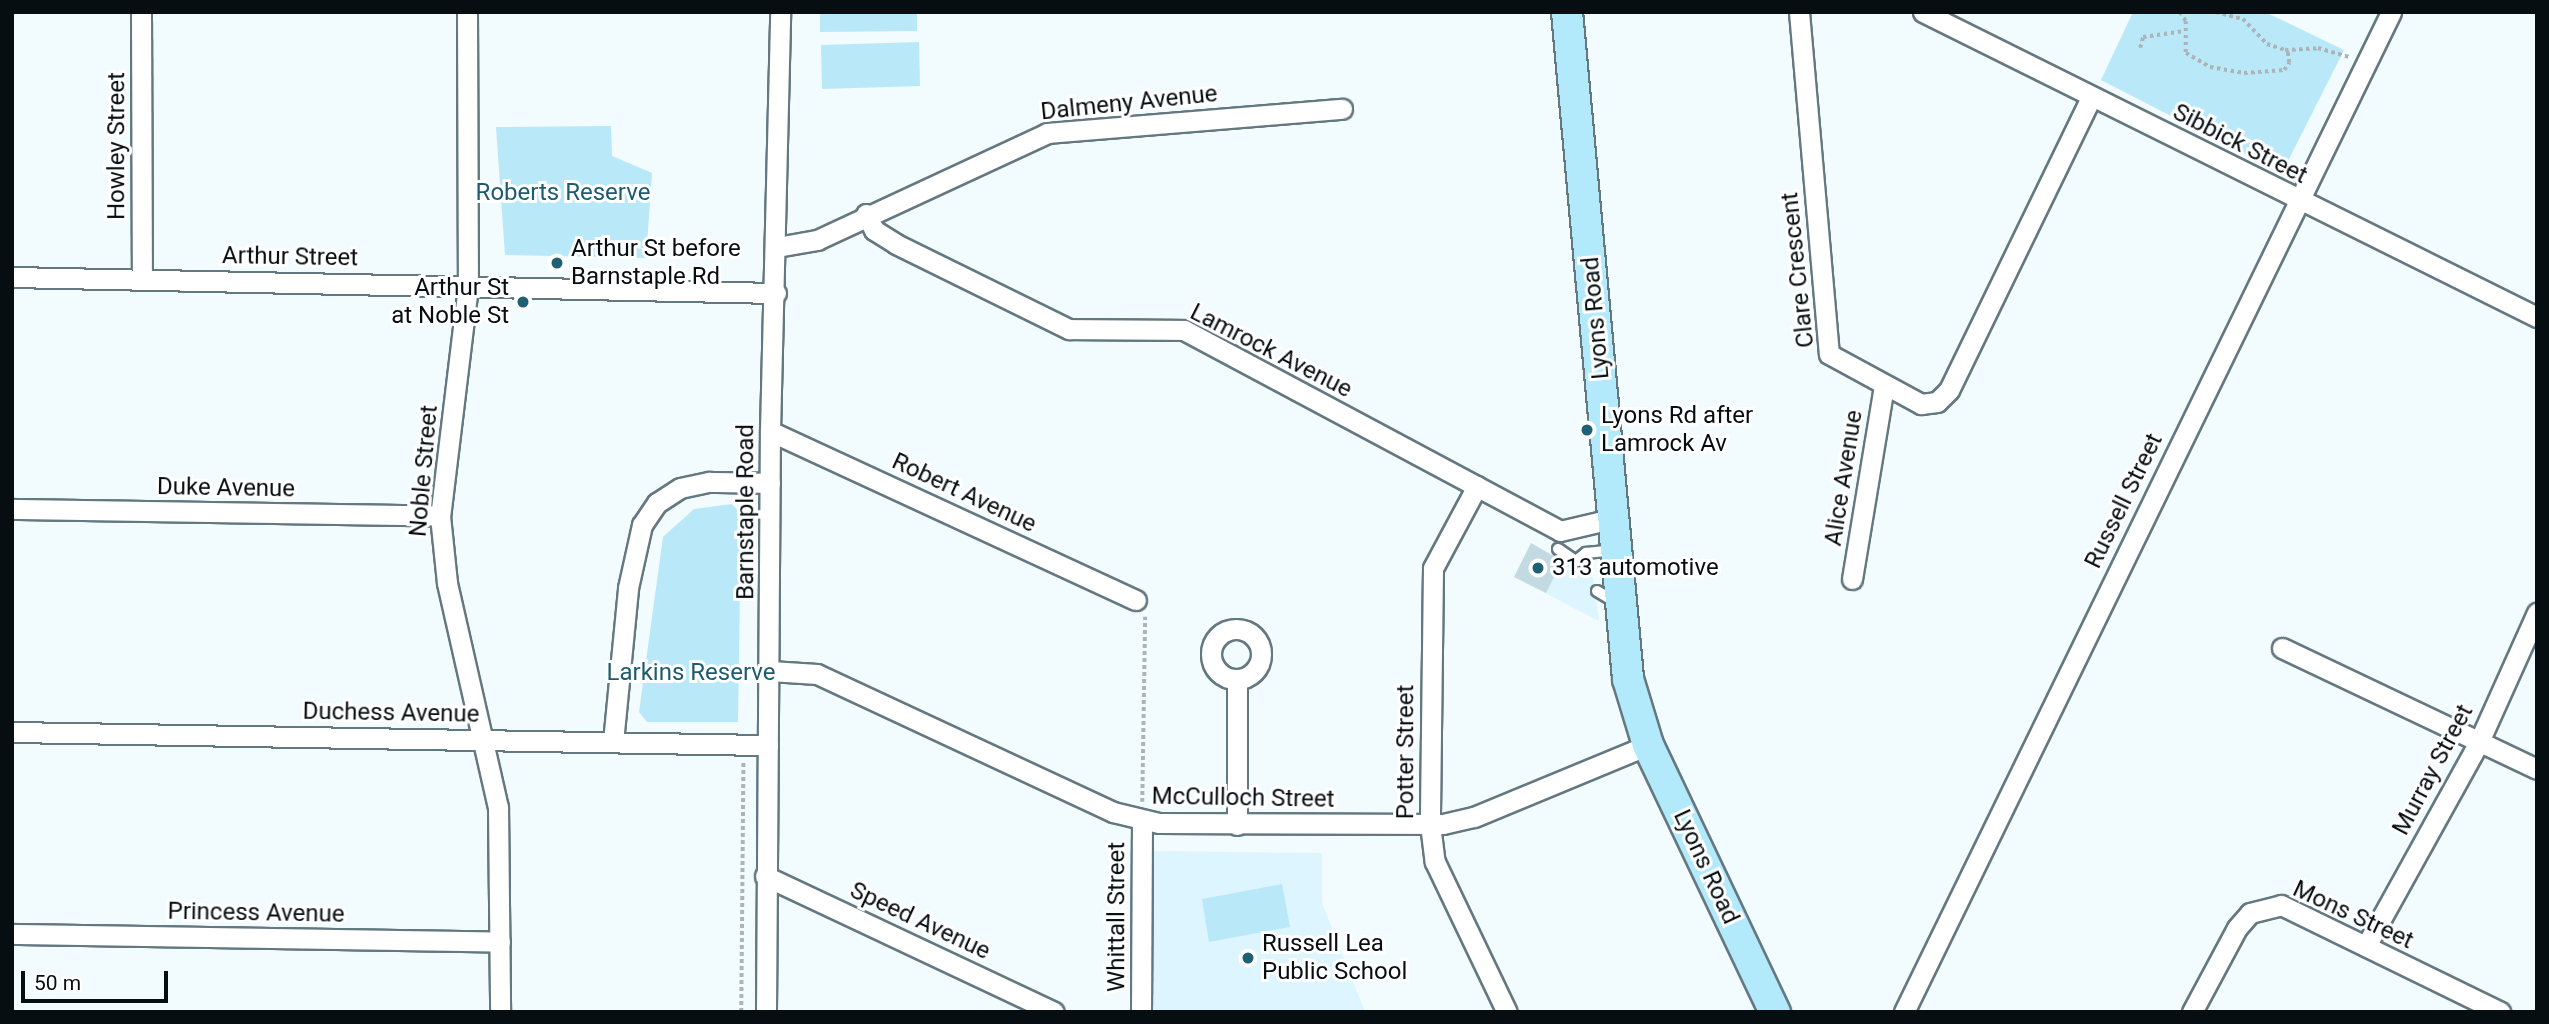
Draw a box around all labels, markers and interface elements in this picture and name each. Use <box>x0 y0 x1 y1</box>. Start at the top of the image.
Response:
street label: Howley Street <box>103 72 131 220</box>
street label: Dalmeny Avenue <box>1039 79 1219 127</box>
street label: Sibbick Street <box>2168 98 2312 190</box>
park label: Roberts Reserve <box>476 179 650 207</box>
street label: Clare Crescent <box>1776 191 1820 349</box>
place label: Arthur St before Barnstaple Rd <box>571 235 741 291</box>
street label: Arthur Street <box>222 241 358 273</box>
marker: Arthur St before Barnstaple Rd <box>549 255 565 271</box>
street label: Lyons Road <box>1576 256 1616 380</box>
place label: Arthur St at Noble St <box>391 274 509 330</box>
marker: Arthur St at Noble St <box>515 294 531 310</box>
street label: Lamrock Avenue <box>1185 298 1357 404</box>
place label: Lyons Rd after Lamrock Av <box>1601 402 1753 458</box>
street label: Noble Street <box>404 404 444 538</box>
street label: Alice Avenue <box>1819 408 1869 548</box>
marker: Lyons Rd after Lamrock Av <box>1579 422 1595 438</box>
street label: Barnstaple Road <box>732 424 760 600</box>
street label: Russell Street <box>2079 429 2169 573</box>
street label: Robert Avenue <box>887 447 1041 539</box>
street label: Duke Avenue <box>157 472 295 504</box>
place label: 313 automotive <box>1552 554 1719 582</box>
marker: 313 automotive <box>1530 560 1546 576</box>
park label: Larkins Reserve <box>607 659 775 687</box>
street label: Potter Street <box>1392 685 1420 819</box>
street label: Duchess Avenue <box>302 697 480 729</box>
street label: Murray Street <box>2387 700 2479 840</box>
street label: McCulloch Street <box>1151 782 1335 814</box>
street label: Lyons Road <box>1667 805 1745 929</box>
street label: Whittall Street <box>1103 842 1131 992</box>
street label: Mons Street <box>2288 875 2418 955</box>
street label: Speed Avenue <box>845 876 995 966</box>
street label: Princess Avenue <box>167 897 345 929</box>
place label: Russell Lea Public School <box>1262 930 1407 986</box>
marker: Russell Lea Public School <box>1240 950 1256 966</box>
scale bar <box>24 958 172 1002</box>
text: 50 m <box>34 971 81 995</box>

